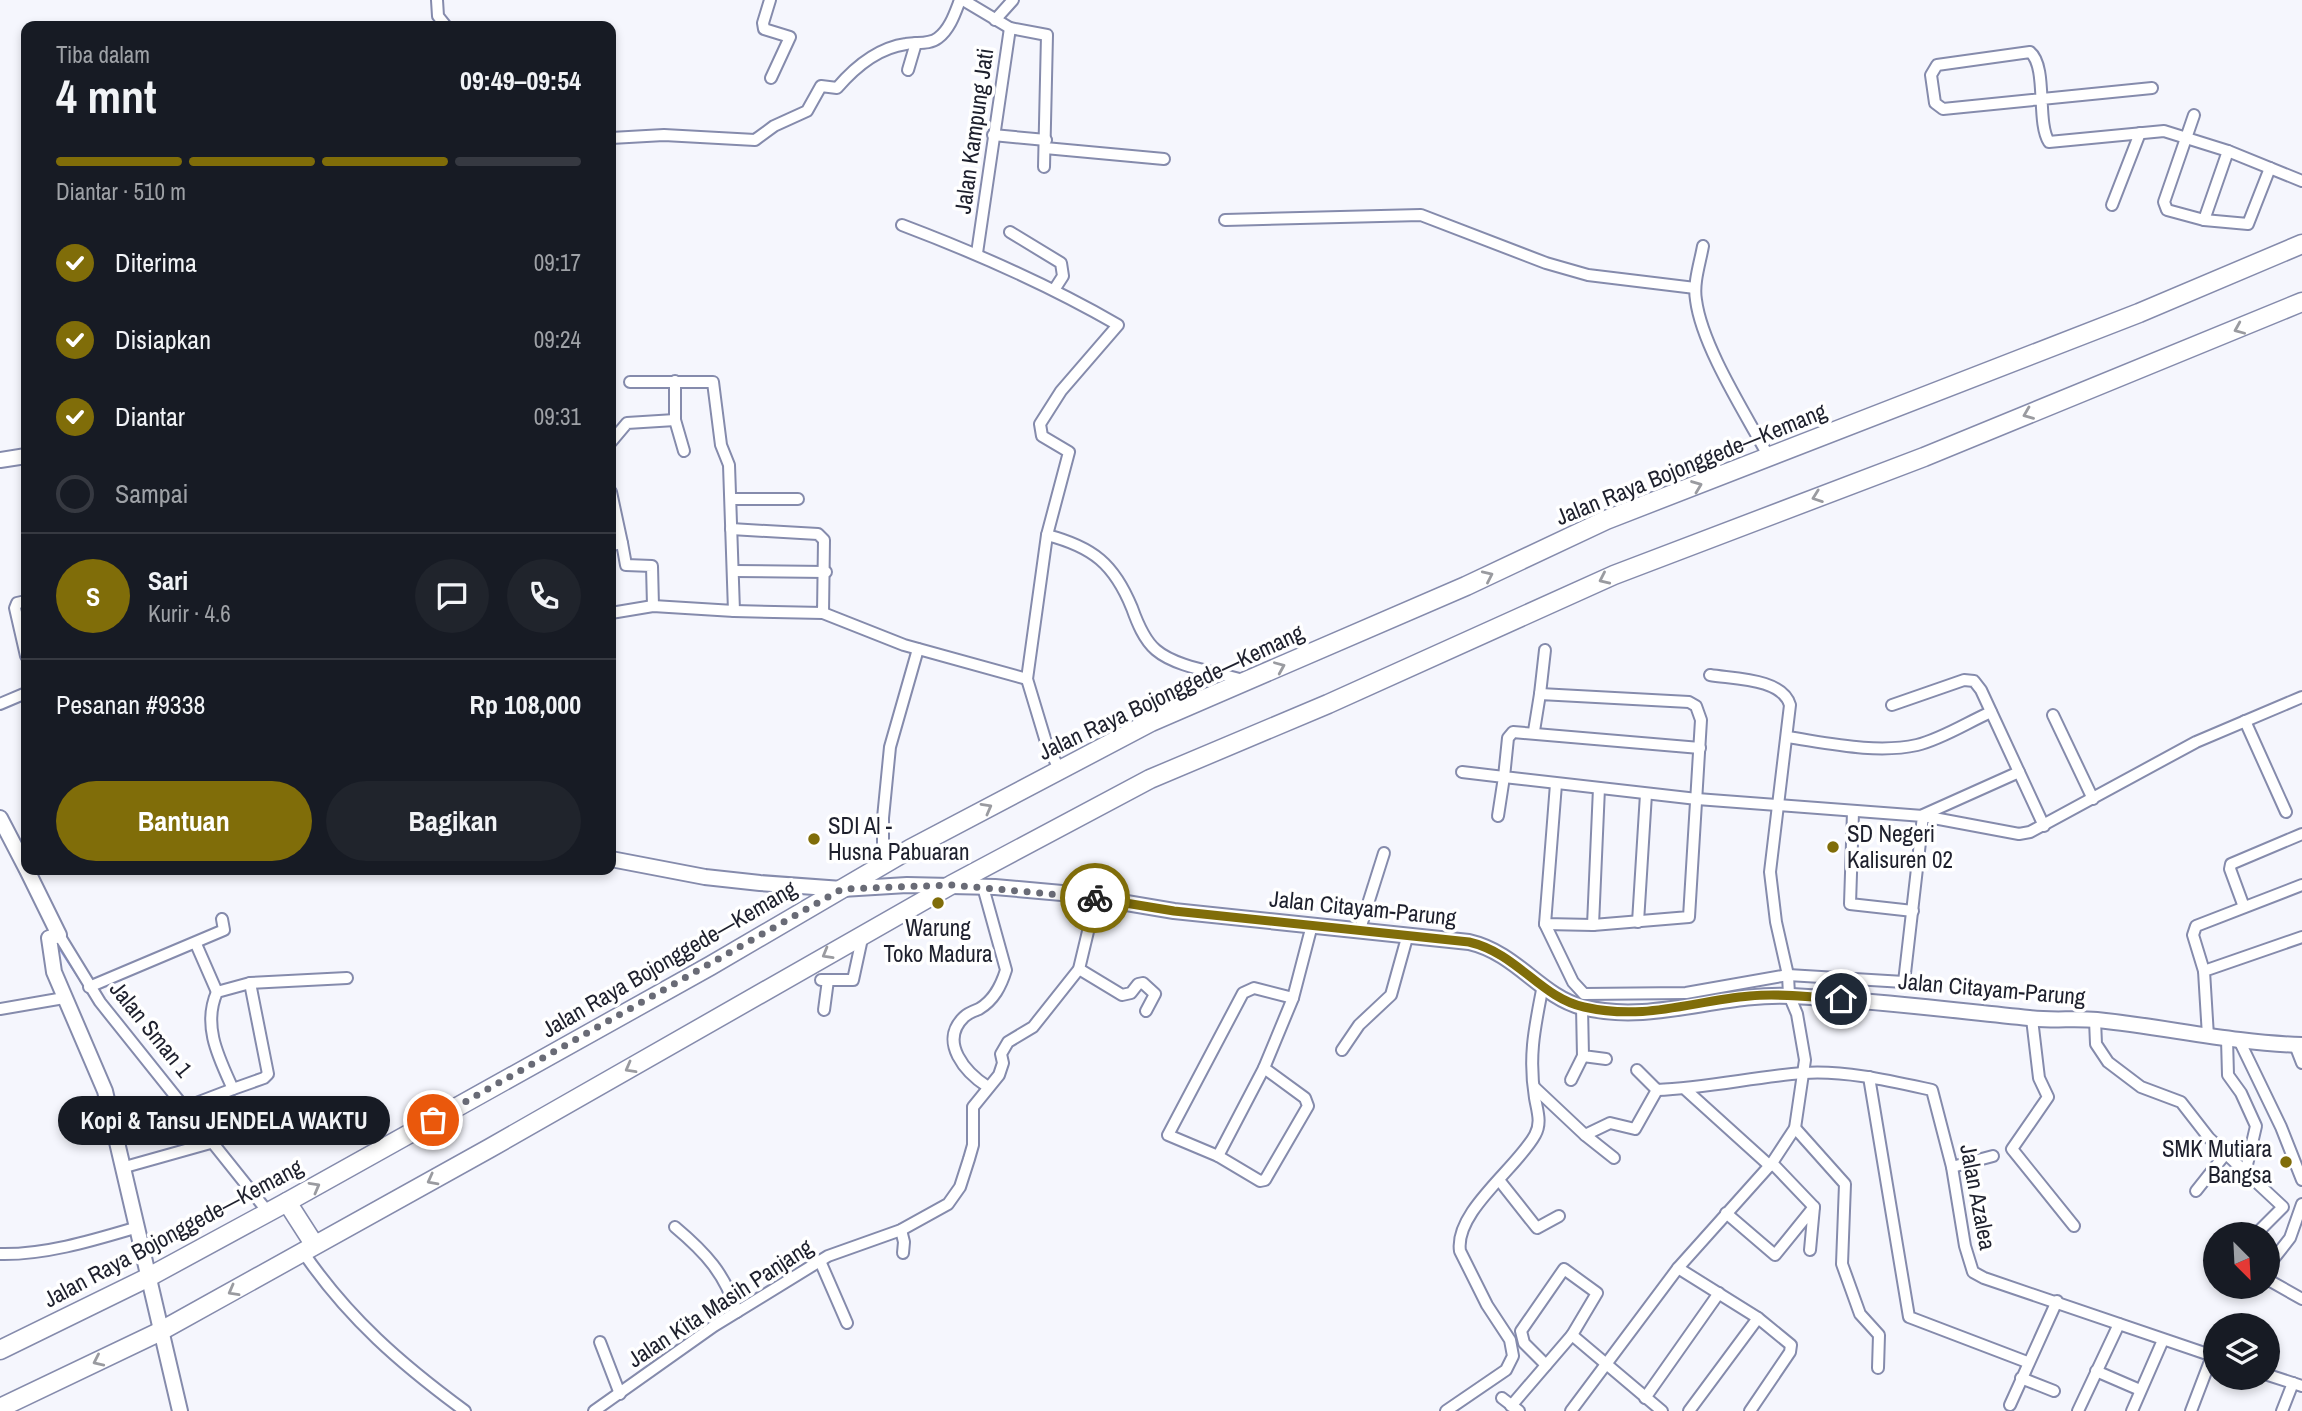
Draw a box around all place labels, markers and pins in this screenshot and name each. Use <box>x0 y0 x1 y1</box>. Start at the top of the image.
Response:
place label: SDI Al - Husna Pabuaran <box>828 810 970 867</box>
place label: SD Negeri Kalisuren 02 <box>1847 818 1953 875</box>
marker: SDI Al - Husna Pabuaran <box>806 831 822 847</box>
marker: SD Negeri Kalisuren 02 <box>1825 839 1841 855</box>
marker: Warung Toko Madura <box>930 895 946 911</box>
place label: Warung Toko Madura <box>883 912 993 969</box>
pin <box>1811 969 1871 1029</box>
pin <box>403 1090 463 1150</box>
callout: Kopi & Tansu JENDELA WAKTU <box>58 1096 391 1144</box>
place label: SMK Mutiara Bangsa <box>2162 1133 2273 1190</box>
marker: SMK Mutiara Bangsa <box>2278 1154 2294 1170</box>

